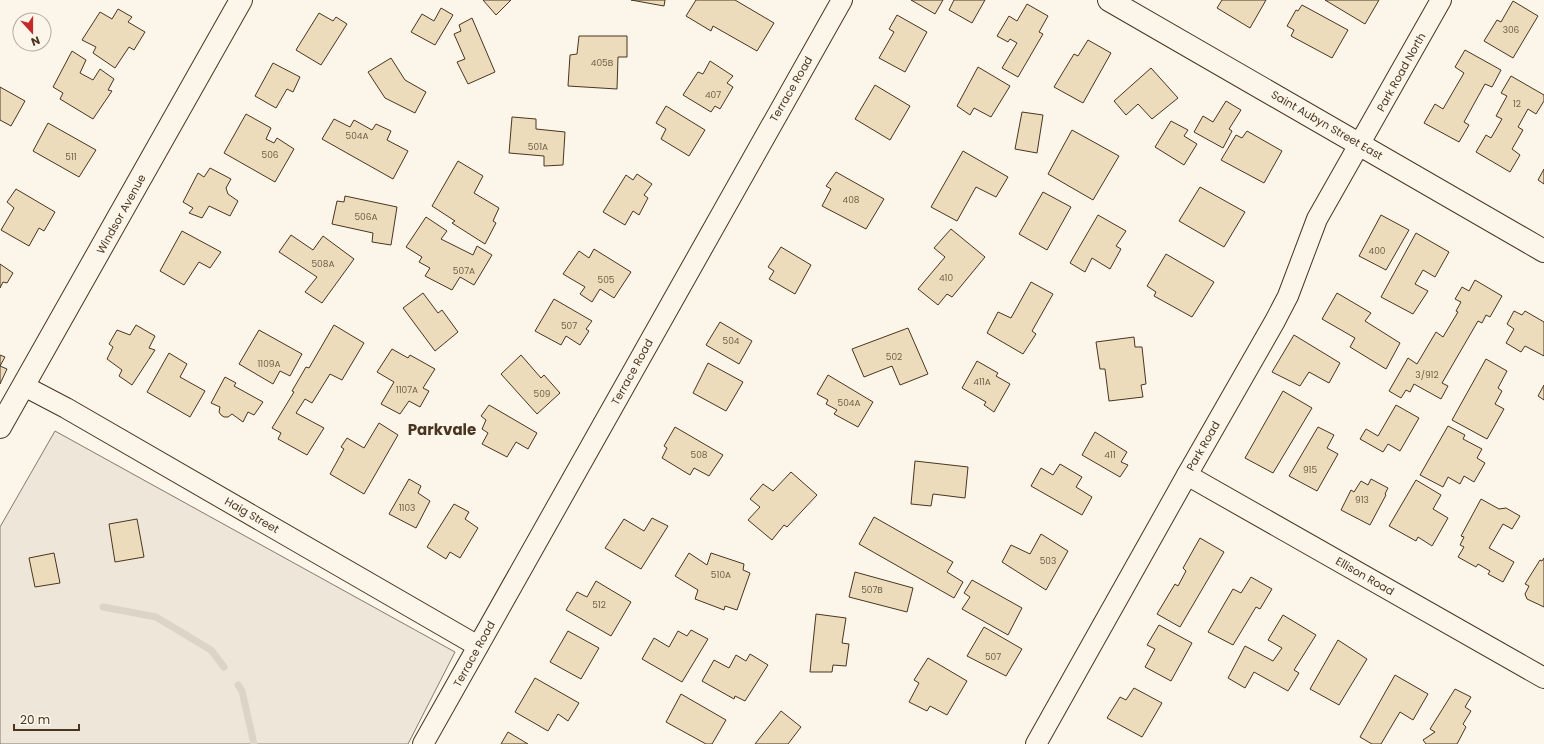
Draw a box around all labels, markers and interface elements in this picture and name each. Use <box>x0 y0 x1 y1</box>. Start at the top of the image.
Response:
north arrow <box>12 12 52 52</box>
house number: 306 <box>1503 24 1520 36</box>
street label: Park Road North <box>1373 30 1429 114</box>
text: N <box>29 32 42 50</box>
street label: Terrace Road <box>766 53 816 125</box>
house number: 405B <box>591 57 614 69</box>
street label: Saint Aubyn Street East <box>1268 86 1386 164</box>
house number: 407 <box>705 89 721 101</box>
house number: 12 <box>1513 98 1521 110</box>
house number: 504A <box>345 130 369 142</box>
house number: 501A <box>528 141 548 153</box>
house number: 506 <box>261 149 279 161</box>
house number: 511 <box>65 151 77 163</box>
street label: Windsor Avenue <box>92 171 150 257</box>
house number: 408 <box>843 194 860 206</box>
house number: 506A <box>354 211 378 223</box>
house number: 400 <box>1369 245 1386 257</box>
house number: 508A <box>311 258 335 270</box>
house number: 507A <box>453 265 475 277</box>
house number: 410 <box>939 272 953 284</box>
house number: 505 <box>598 274 615 286</box>
house number: 507 <box>561 320 577 332</box>
house number: 504 <box>723 335 740 347</box>
street label: Terrace Road <box>607 336 657 408</box>
house number: 502 <box>886 351 902 363</box>
house number: 1109A <box>257 358 281 370</box>
house number: 3/912 <box>1415 369 1439 381</box>
house number: 411A <box>973 376 991 388</box>
house number: 1107A <box>396 384 418 396</box>
house number: 509 <box>534 388 551 400</box>
house number: 504A <box>837 397 861 409</box>
street label: Park Road <box>1182 418 1224 474</box>
district label: Parkvale <box>408 419 476 440</box>
house number: 508 <box>691 449 708 461</box>
house number: 411 <box>1104 449 1116 461</box>
house number: 915 <box>1303 464 1317 476</box>
street label: Haig Street <box>222 493 282 537</box>
house number: 913 <box>1355 494 1369 506</box>
house number: 1103 <box>399 502 415 514</box>
street label: Ellison Road <box>1333 553 1397 599</box>
house number: 503 <box>1040 555 1056 567</box>
house number: 510A <box>711 569 731 581</box>
house number: 507B <box>861 584 883 596</box>
house number: 512 <box>592 599 606 611</box>
street label: Terrace Road <box>449 618 499 690</box>
house number: 507 <box>985 651 1001 663</box>
scale bar <box>14 706 79 732</box>
text: 20 m <box>20 711 50 728</box>

